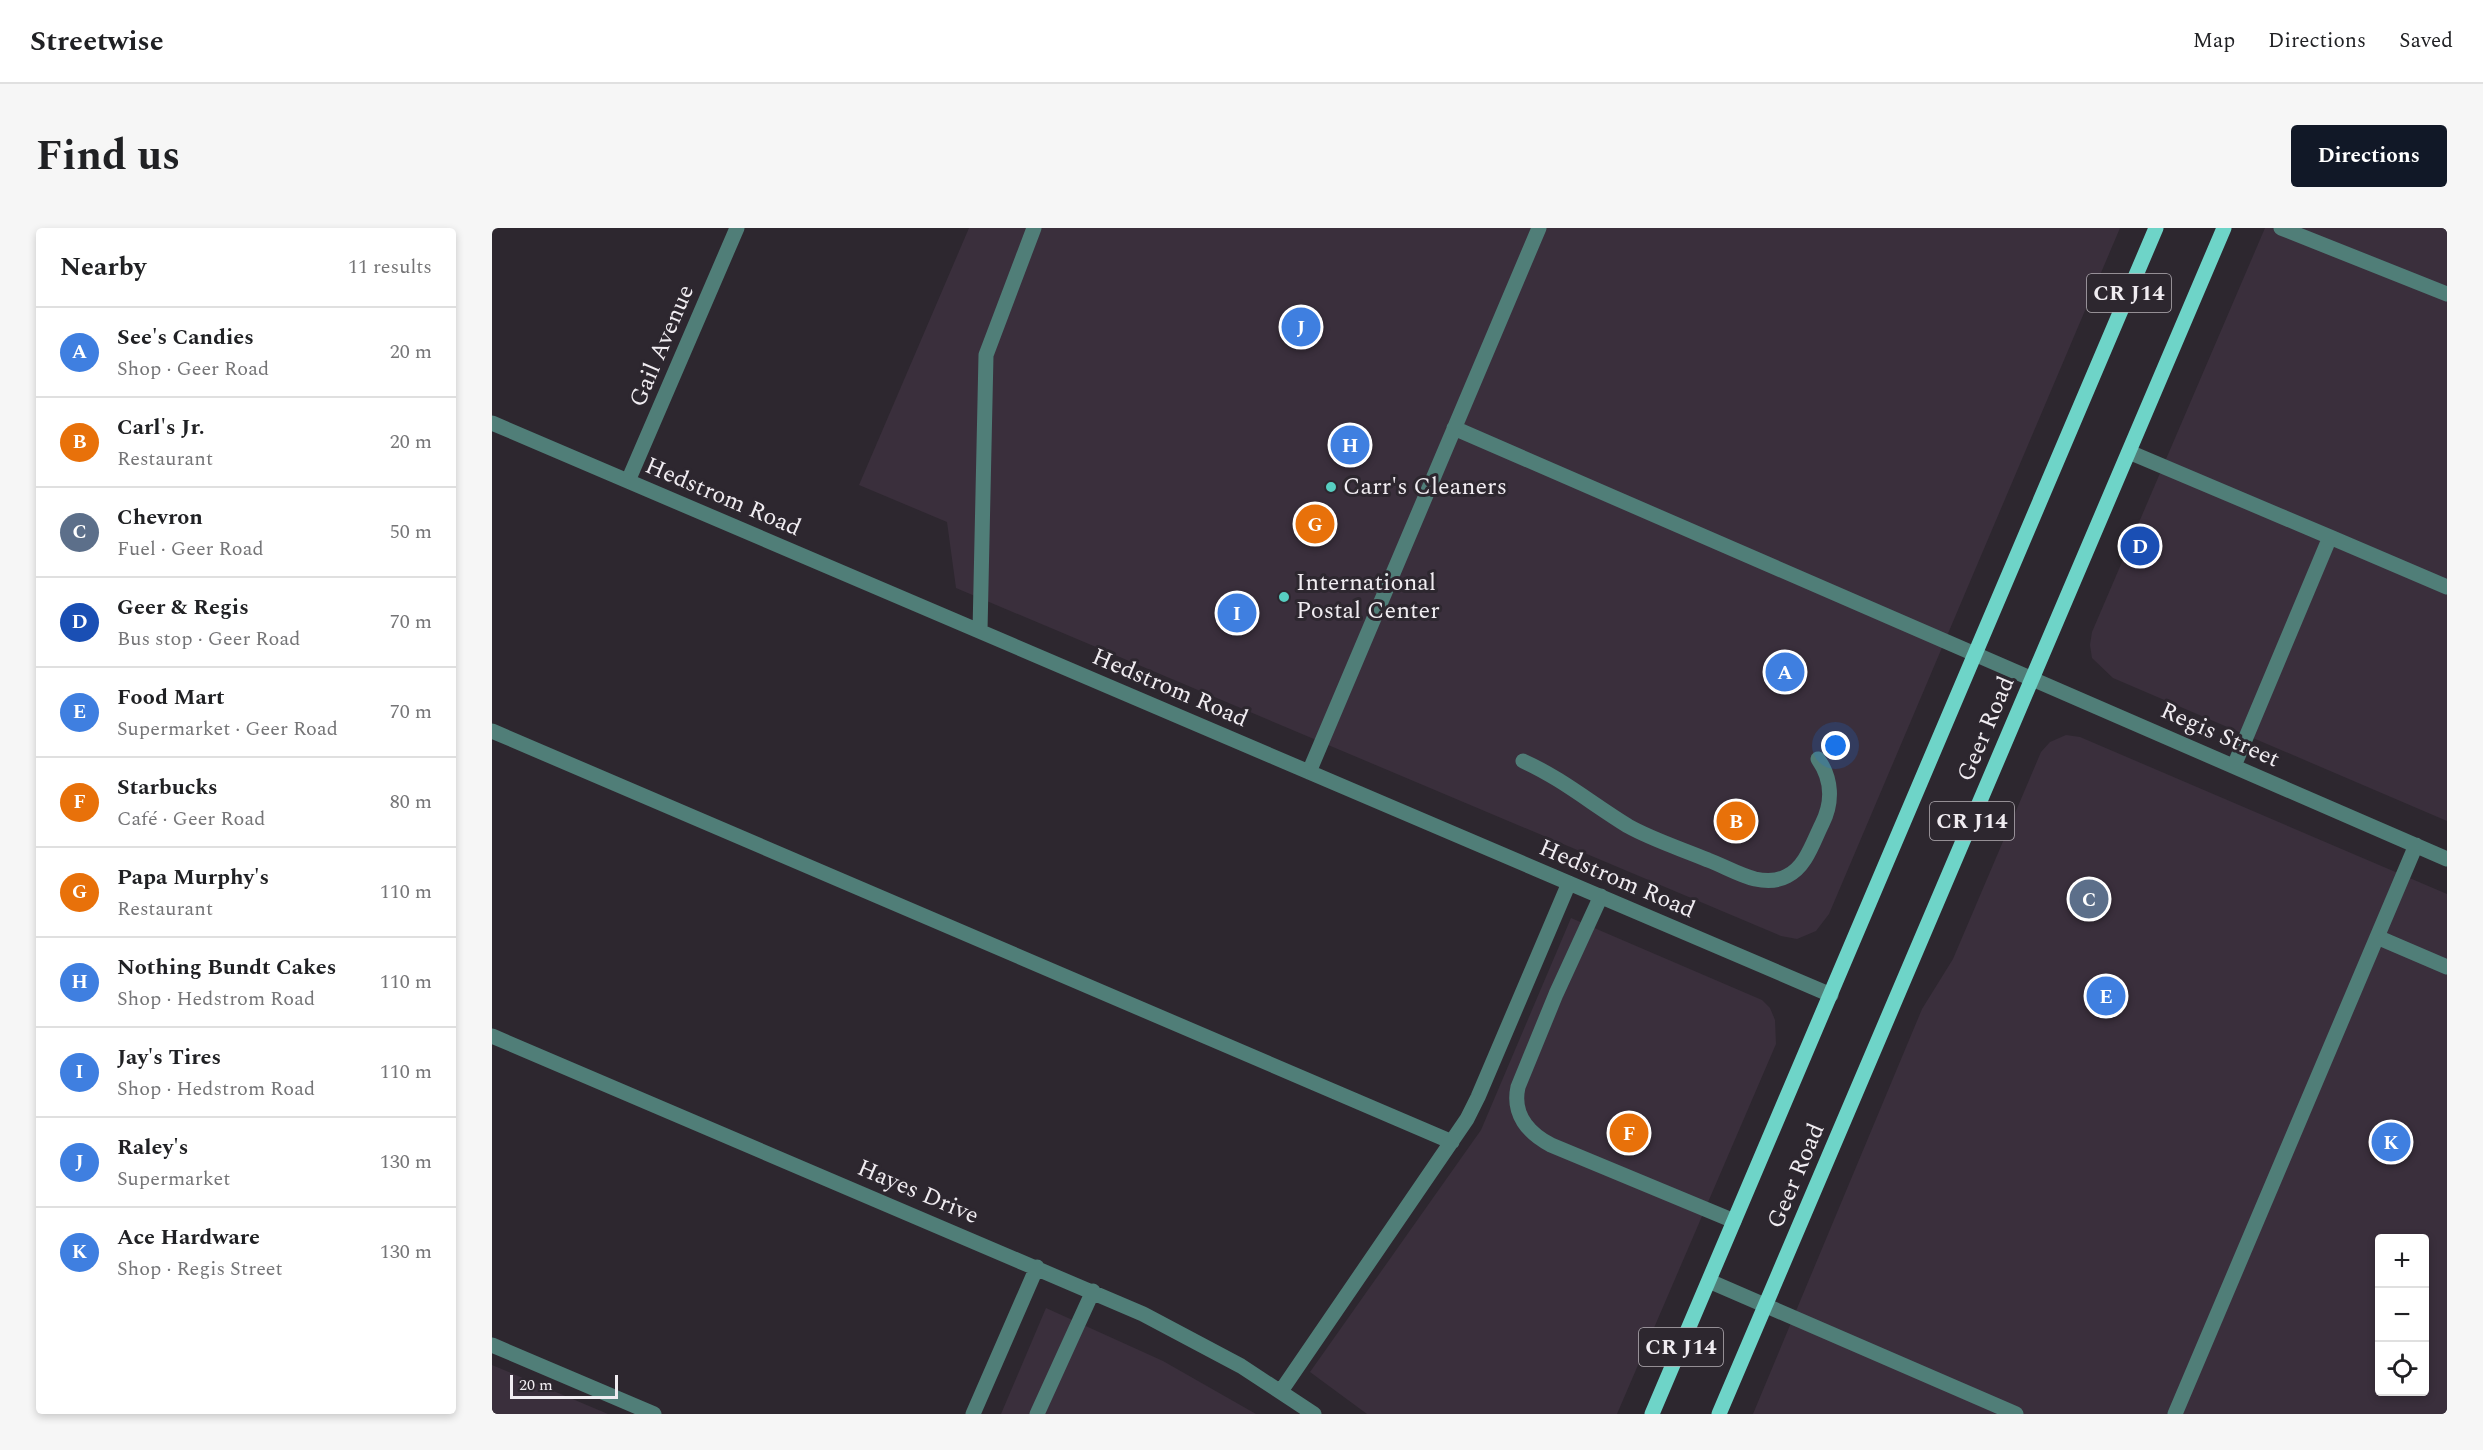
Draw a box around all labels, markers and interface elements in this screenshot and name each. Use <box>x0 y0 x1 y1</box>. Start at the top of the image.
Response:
text: Streetwise <box>30 20 164 63</box>
text: Map <box>2193 25 2235 57</box>
text: Directions <box>2268 25 2366 57</box>
text: Saved <box>2399 25 2453 57</box>
text: Find us <box>36 125 180 188</box>
button: Directions <box>2291 125 2447 187</box>
text: Nearby <box>60 247 146 287</box>
text: 11 results <box>348 252 432 282</box>
road number: CR J14 <box>2087 274 2171 312</box>
street label: Gail Avenue <box>620 279 704 413</box>
pin: J <box>1282 304 1320 350</box>
text: See's Candies <box>117 321 254 354</box>
text: A <box>72 337 87 367</box>
text: 20 m <box>390 337 432 367</box>
text: Shop · Geer Road <box>117 354 269 384</box>
text: Carl's Jr. <box>117 411 205 444</box>
pin: H <box>1330 422 1370 468</box>
text: B <box>72 427 87 457</box>
text: 20 m <box>390 427 432 457</box>
text: Restaurant <box>117 444 213 474</box>
street label: Hedstrom Road <box>639 448 807 546</box>
place label: Carr's Cleaners <box>1343 469 1507 505</box>
marker: Carr's Cleaners <box>1324 480 1338 494</box>
text: Chevron <box>117 501 203 534</box>
pin: G <box>1296 502 1334 546</box>
text: C <box>72 517 87 547</box>
text: 50 m <box>390 517 432 547</box>
pin: D <box>2120 524 2160 568</box>
text: Fuel · Geer Road <box>117 534 264 564</box>
place label: International Postal Center <box>1296 565 1440 629</box>
pin: I <box>1218 590 1256 636</box>
marker: International Postal Center <box>1277 590 1291 604</box>
text: Geer & Regis <box>117 591 249 624</box>
text: D <box>71 607 88 637</box>
text: 70 m <box>390 607 432 637</box>
text: Bus stop · Geer Road <box>117 624 300 654</box>
street label: Hedstrom Road <box>1086 639 1254 737</box>
pin: A <box>1766 650 1804 694</box>
street label: Geer Road <box>1948 671 2024 787</box>
text: Food Mart <box>117 681 225 714</box>
street label: Regis Street <box>2154 693 2286 777</box>
text: E <box>73 697 86 727</box>
text: 70 m <box>390 697 432 727</box>
text: Supermarket · Geer Road <box>117 714 338 744</box>
your location <box>1821 731 1850 760</box>
text: Starbucks <box>117 771 218 804</box>
text: F <box>73 787 86 817</box>
text: 80 m <box>390 787 432 817</box>
pin: B <box>1716 798 1756 844</box>
road number: CR J14 <box>1930 802 2014 840</box>
text: Café · Geer Road <box>117 804 265 834</box>
street label: Hedstrom Road <box>1533 830 1701 928</box>
text: Papa Murphy's <box>117 861 269 894</box>
pin: C <box>2070 876 2108 922</box>
text: G <box>72 877 87 907</box>
text: 110 m <box>380 877 432 907</box>
text: Restaurant <box>117 894 213 924</box>
text: Nothing Bundt Cakes <box>117 951 336 984</box>
text: H <box>71 967 88 997</box>
text: 110 m <box>380 967 432 997</box>
pin: E <box>2086 974 2126 1018</box>
text: Shop · Hedstrom Road <box>117 984 315 1014</box>
text: Jay's Tires <box>117 1041 221 1074</box>
text: I <box>75 1057 84 1087</box>
text: 110 m <box>380 1057 432 1087</box>
text: Shop · Hedstrom Road <box>117 1074 315 1104</box>
pin: F <box>1610 1110 1648 1156</box>
street label: Geer Road <box>1758 1118 1834 1234</box>
pin: K <box>2372 1120 2410 1164</box>
text: Raley's <box>117 1131 188 1164</box>
text: J <box>75 1147 84 1177</box>
text: 130 m <box>380 1147 432 1177</box>
street label: Hayes Drive <box>851 1150 985 1234</box>
text: Supermarket <box>117 1164 230 1194</box>
text: Ace Hardware <box>117 1221 260 1254</box>
map controls <box>2375 1234 2429 1396</box>
button: + <box>2375 1234 2429 1288</box>
text: K <box>72 1237 87 1267</box>
text: 130 m <box>380 1237 432 1267</box>
text: Shop · Regis Street <box>117 1254 283 1284</box>
button: − <box>2375 1288 2429 1342</box>
road number: CR J14 <box>1639 1328 1723 1366</box>
button: locate <box>2375 1342 2429 1396</box>
scale bar <box>510 1372 618 1400</box>
text: 20 m <box>519 1373 553 1397</box>

